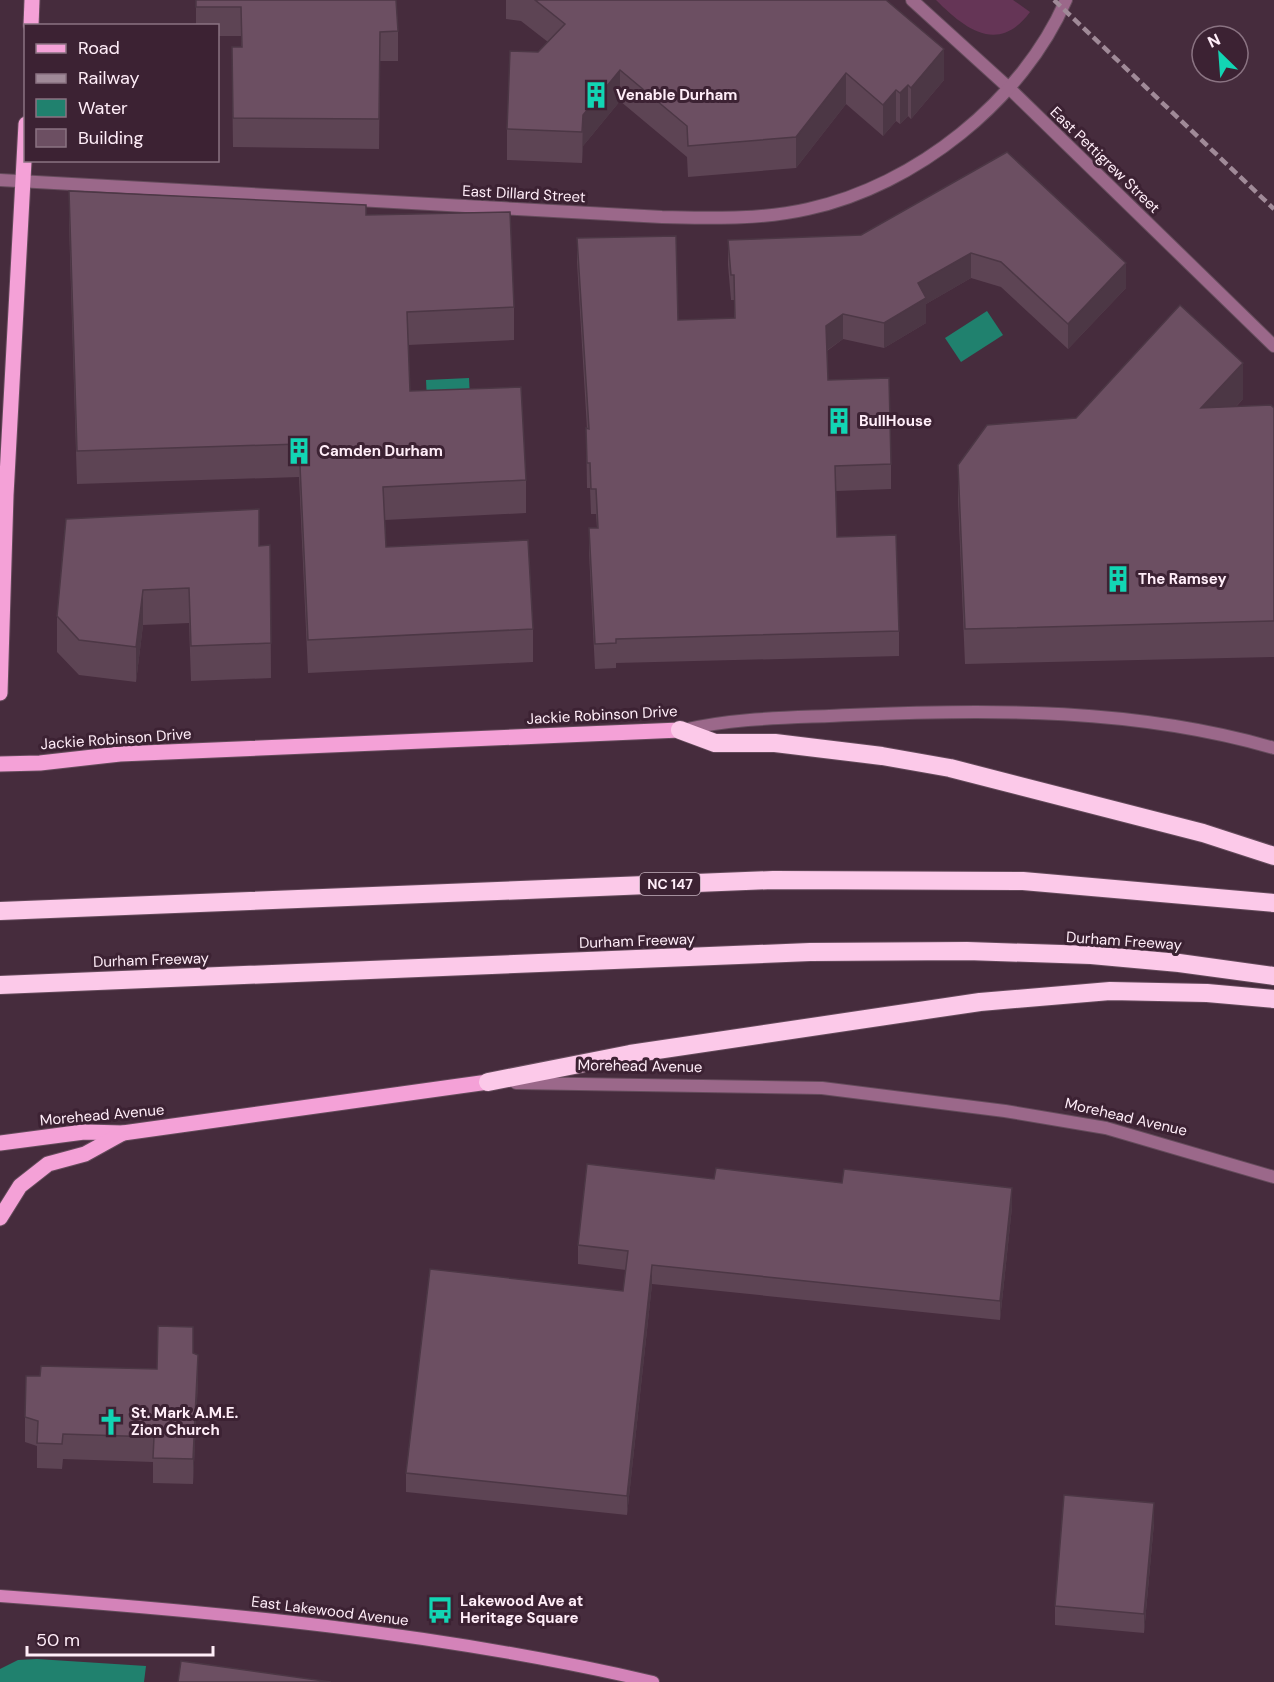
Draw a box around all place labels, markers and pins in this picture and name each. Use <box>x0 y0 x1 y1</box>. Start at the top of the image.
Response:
building icon: Venable Durham <box>581 80 611 110</box>
place label: Venable Durham <box>616 85 737 105</box>
building icon: BullHouse <box>824 406 854 436</box>
place label: BullHouse <box>859 411 932 431</box>
building icon: Camden Durham <box>284 436 314 466</box>
place label: Camden Durham <box>319 441 443 461</box>
building icon: The Ramsey <box>1103 564 1133 594</box>
place label: The Ramsey <box>1138 569 1227 589</box>
place label: St. Mark A.M.E. Zion Church <box>131 1403 239 1440</box>
church icon: St. Mark A.M.E. Zion Church <box>96 1407 126 1437</box>
place label: Lakewood Ave at Heritage Square <box>460 1591 583 1628</box>
bus stop icon: Lakewood Ave at Heritage Square <box>425 1595 455 1625</box>

